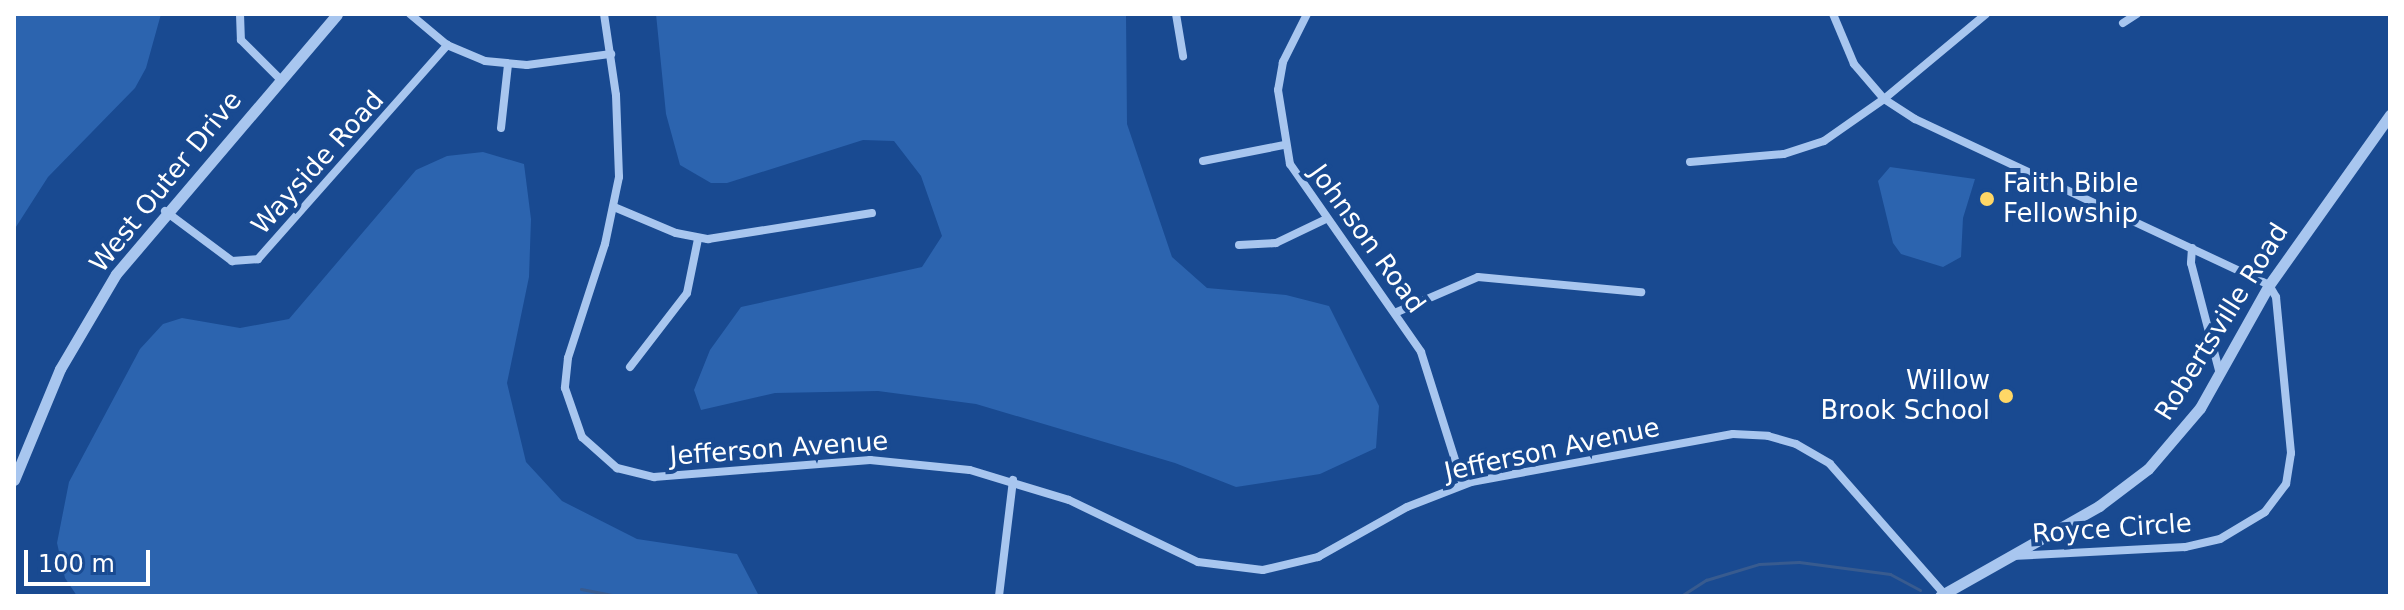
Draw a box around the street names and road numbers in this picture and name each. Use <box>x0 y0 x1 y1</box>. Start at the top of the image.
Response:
street label: West Outer Drive <box>84 85 248 279</box>
street label: Wayside Road <box>245 85 391 241</box>
street label: Johnson Road <box>1303 159 1431 319</box>
street label: Robertsville Road <box>2149 218 2295 426</box>
street label: Jefferson Avenue <box>1442 412 1662 488</box>
street label: Jefferson Avenue <box>669 426 889 472</box>
street label: Royce Circle <box>2031 508 2193 550</box>

